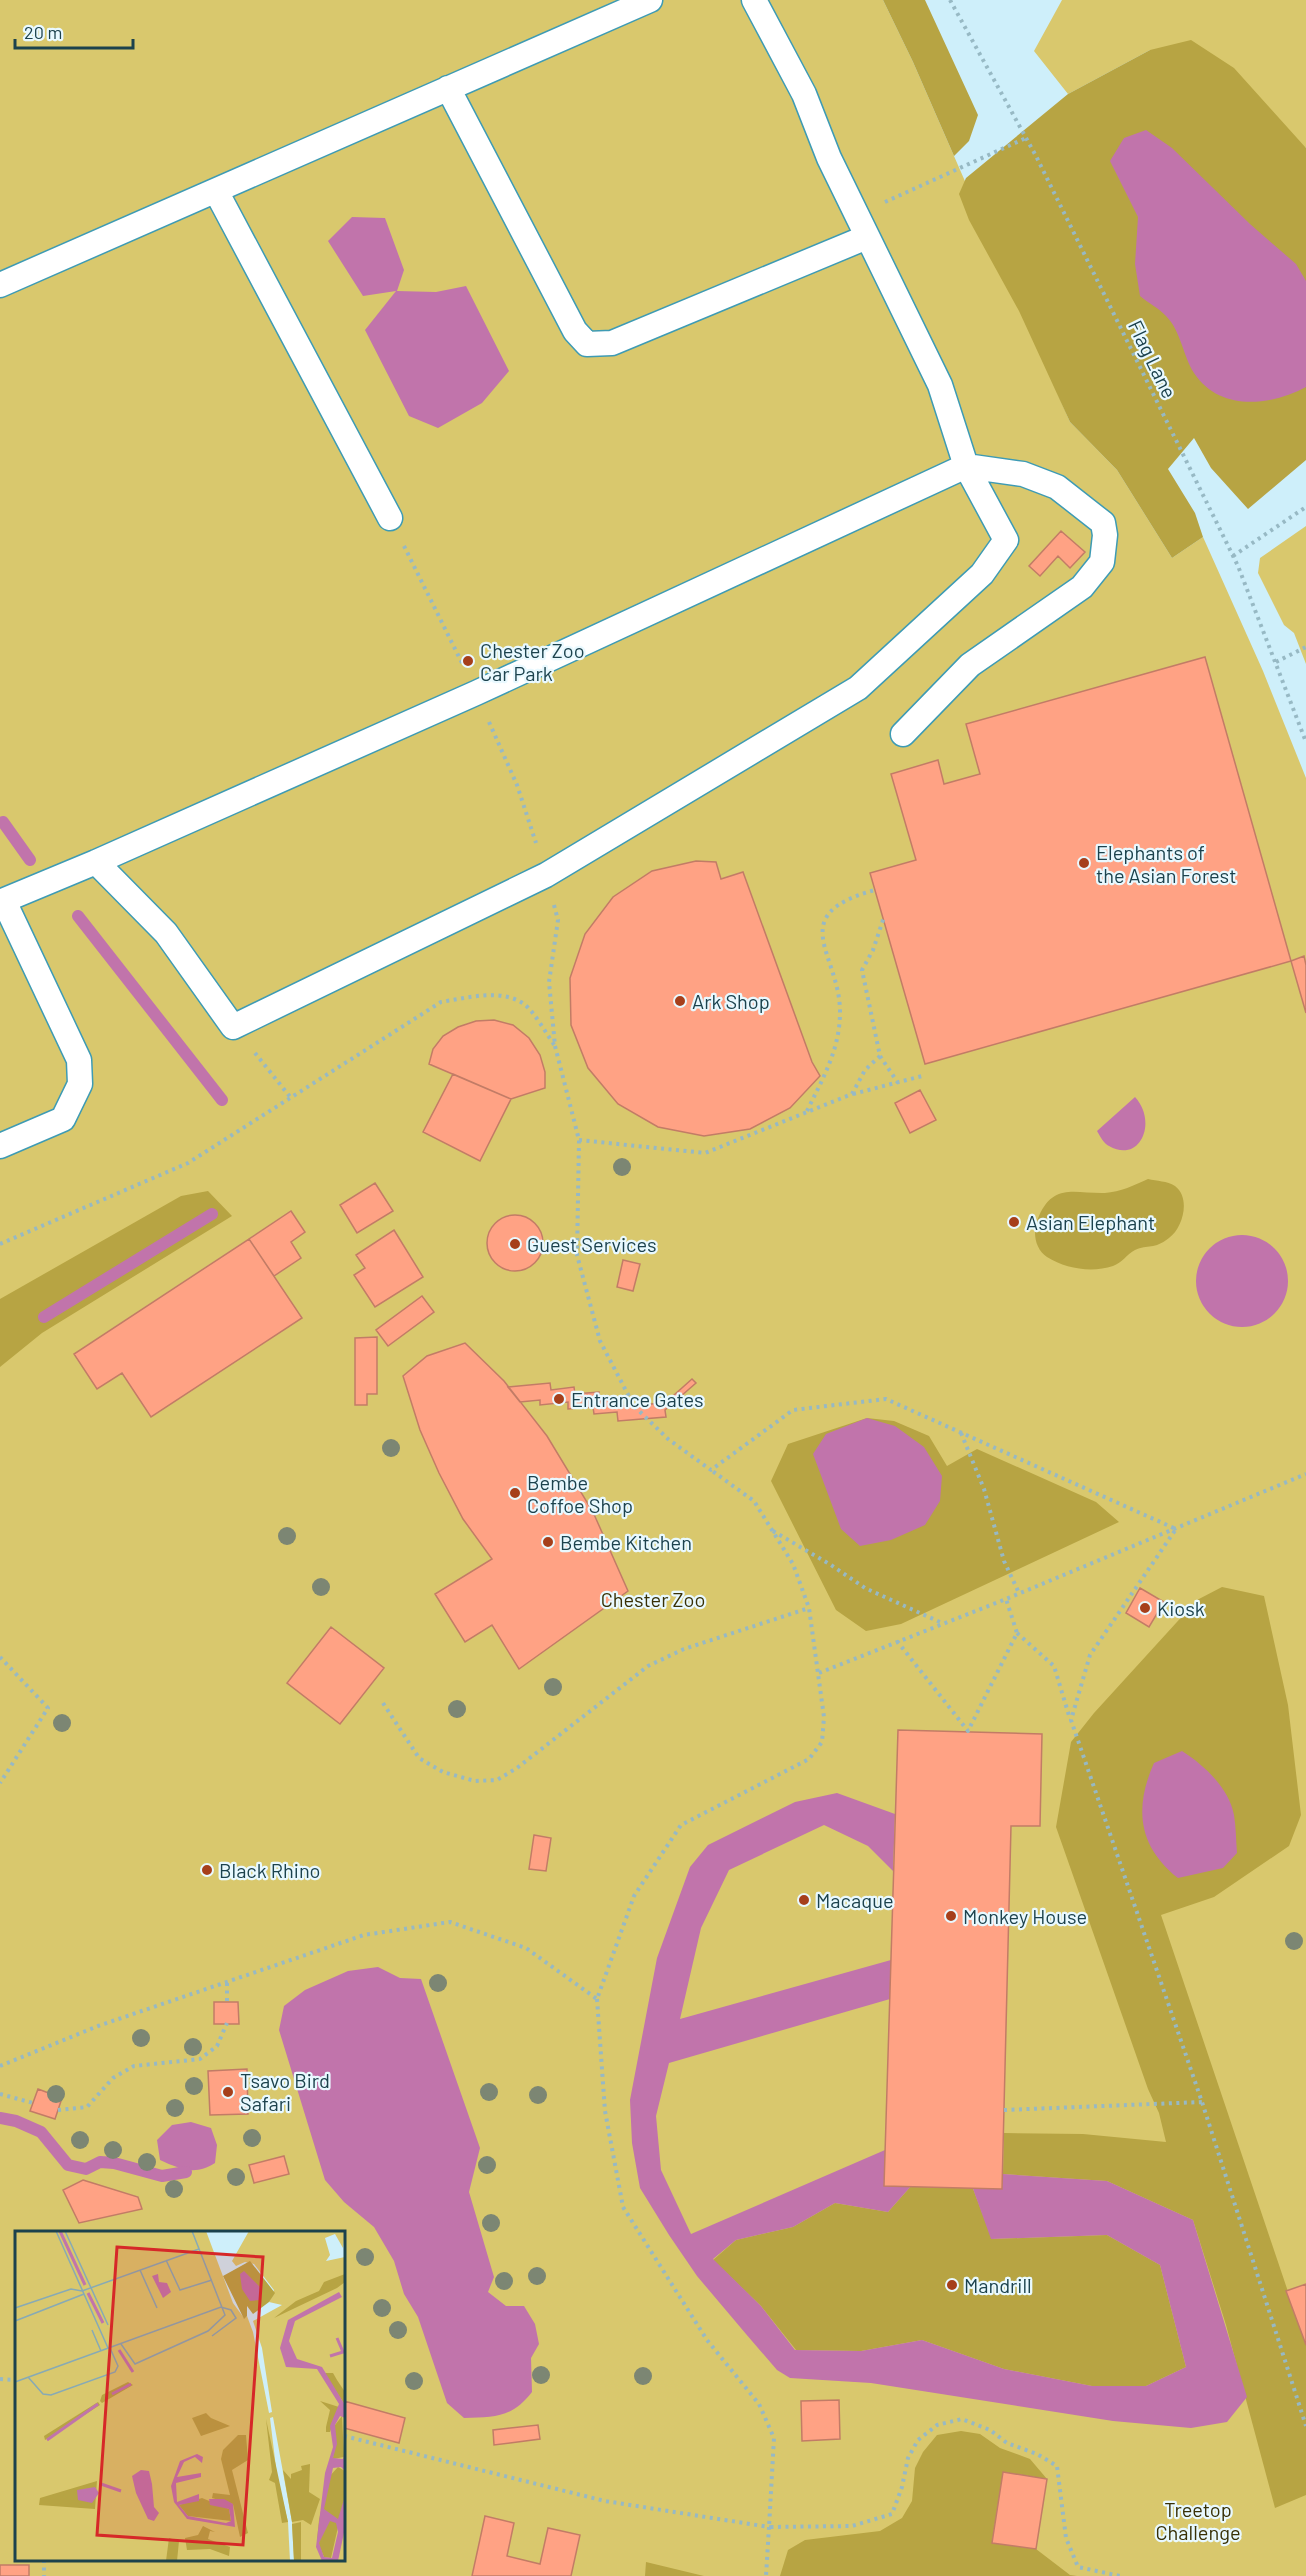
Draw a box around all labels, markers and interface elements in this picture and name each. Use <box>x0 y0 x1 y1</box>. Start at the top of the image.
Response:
scale bar <box>15 12 134 50</box>
text: 20 m <box>24 21 62 43</box>
street label: Flag Lane <box>1124 316 1182 402</box>
place label: Chester Zoo Car Park <box>480 638 585 685</box>
marker: Chester Zoo Car Park <box>461 654 475 668</box>
place label: Elephants of the Asian Forest <box>1096 840 1236 887</box>
marker: Elephants of the Asian Forest <box>1077 856 1091 870</box>
place label: Ark Shop <box>692 989 770 1013</box>
marker: Ark Shop <box>673 994 687 1008</box>
place label: Asian Elephant <box>1026 1210 1155 1234</box>
marker: Asian Elephant <box>1007 1215 1021 1229</box>
place label: Guest Services <box>527 1232 657 1256</box>
marker: Guest Services <box>508 1237 522 1251</box>
place label: Entrance Gates <box>571 1387 704 1411</box>
marker: Entrance Gates <box>552 1392 566 1406</box>
place label: Bembe Coffoe Shop <box>527 1470 633 1517</box>
marker: Bembe Coffoe Shop <box>508 1486 522 1500</box>
place label: Bembe Kitchen <box>560 1530 692 1554</box>
marker: Bembe Kitchen <box>541 1535 555 1549</box>
park label: Chester Zoo <box>601 1587 705 1611</box>
place label: Kiosk <box>1157 1596 1205 1620</box>
marker: Kiosk <box>1138 1601 1152 1615</box>
place label: Black Rhino <box>219 1858 320 1882</box>
marker: Black Rhino <box>200 1863 214 1877</box>
place label: Macaque <box>816 1888 894 1912</box>
marker: Macaque <box>797 1893 811 1907</box>
place label: Monkey House <box>963 1904 1087 1928</box>
marker: Monkey House <box>944 1909 958 1923</box>
place label: Tsavo Bird Safari <box>240 2068 330 2115</box>
marker: Tsavo Bird Safari <box>221 2085 235 2099</box>
inset map <box>15 2231 345 2561</box>
place label: Mandrill <box>964 2273 1032 2297</box>
marker: Mandrill <box>945 2278 959 2292</box>
park label: Treetop Challenge <box>1155 2497 1241 2544</box>

